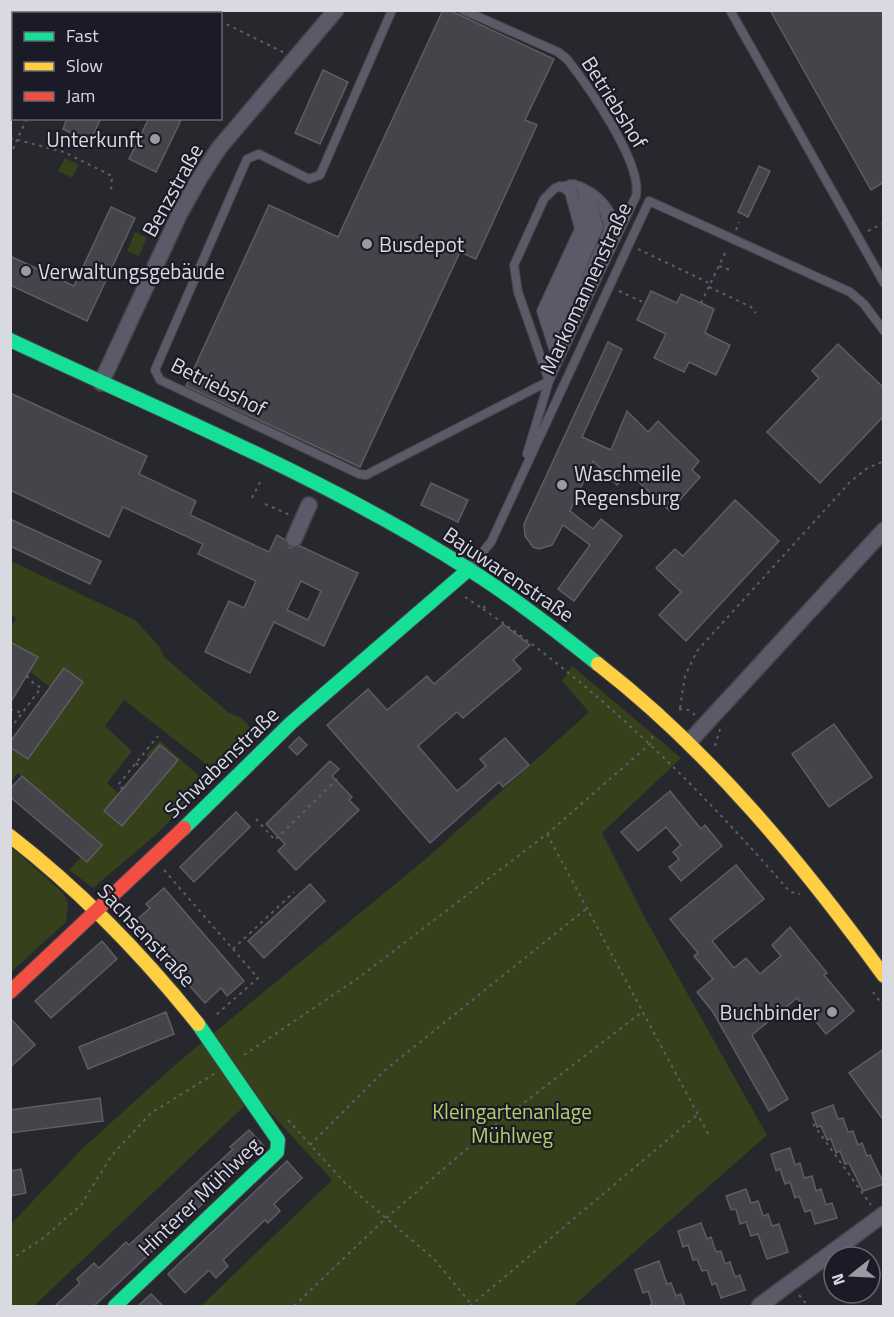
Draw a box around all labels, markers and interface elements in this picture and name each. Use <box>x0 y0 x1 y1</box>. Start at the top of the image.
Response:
legend <box>12 12 222 120</box>
text: Fast <box>66 22 99 49</box>
street label: Betriebshof <box>574 50 656 154</box>
text: Slow <box>66 52 103 79</box>
text: Jam <box>66 82 95 109</box>
place label: Unterkunft <box>46 123 144 155</box>
marker: Unterkunft <box>148 132 162 146</box>
street label: Benzstraße <box>133 138 211 242</box>
street label: Markomannenstraße <box>531 197 639 379</box>
place label: Busdepot <box>379 228 465 260</box>
marker: Busdepot <box>360 237 374 251</box>
place label: Verwaltungsgebäude <box>38 255 225 287</box>
marker: Verwaltungsgebäude <box>19 264 33 278</box>
street label: Betriebshof <box>166 348 272 424</box>
place label: Waschmeile Regensburg <box>574 457 681 513</box>
marker: Waschmeile Regensburg <box>555 478 569 492</box>
street label: Bajuwarenstraße <box>437 518 581 630</box>
street label: Schwabenstraße <box>156 699 286 825</box>
street label: Sachsenstraße <box>90 876 204 994</box>
place label: Buchbinder <box>720 996 820 1028</box>
marker: Buchbinder <box>825 1005 839 1019</box>
park label: Kleingartenanlage Mühlweg <box>432 1095 592 1151</box>
street label: Hinterer Mühlweg <box>130 1129 268 1263</box>
north arrow <box>822 1245 882 1305</box>
text: N <box>825 1271 851 1289</box>

